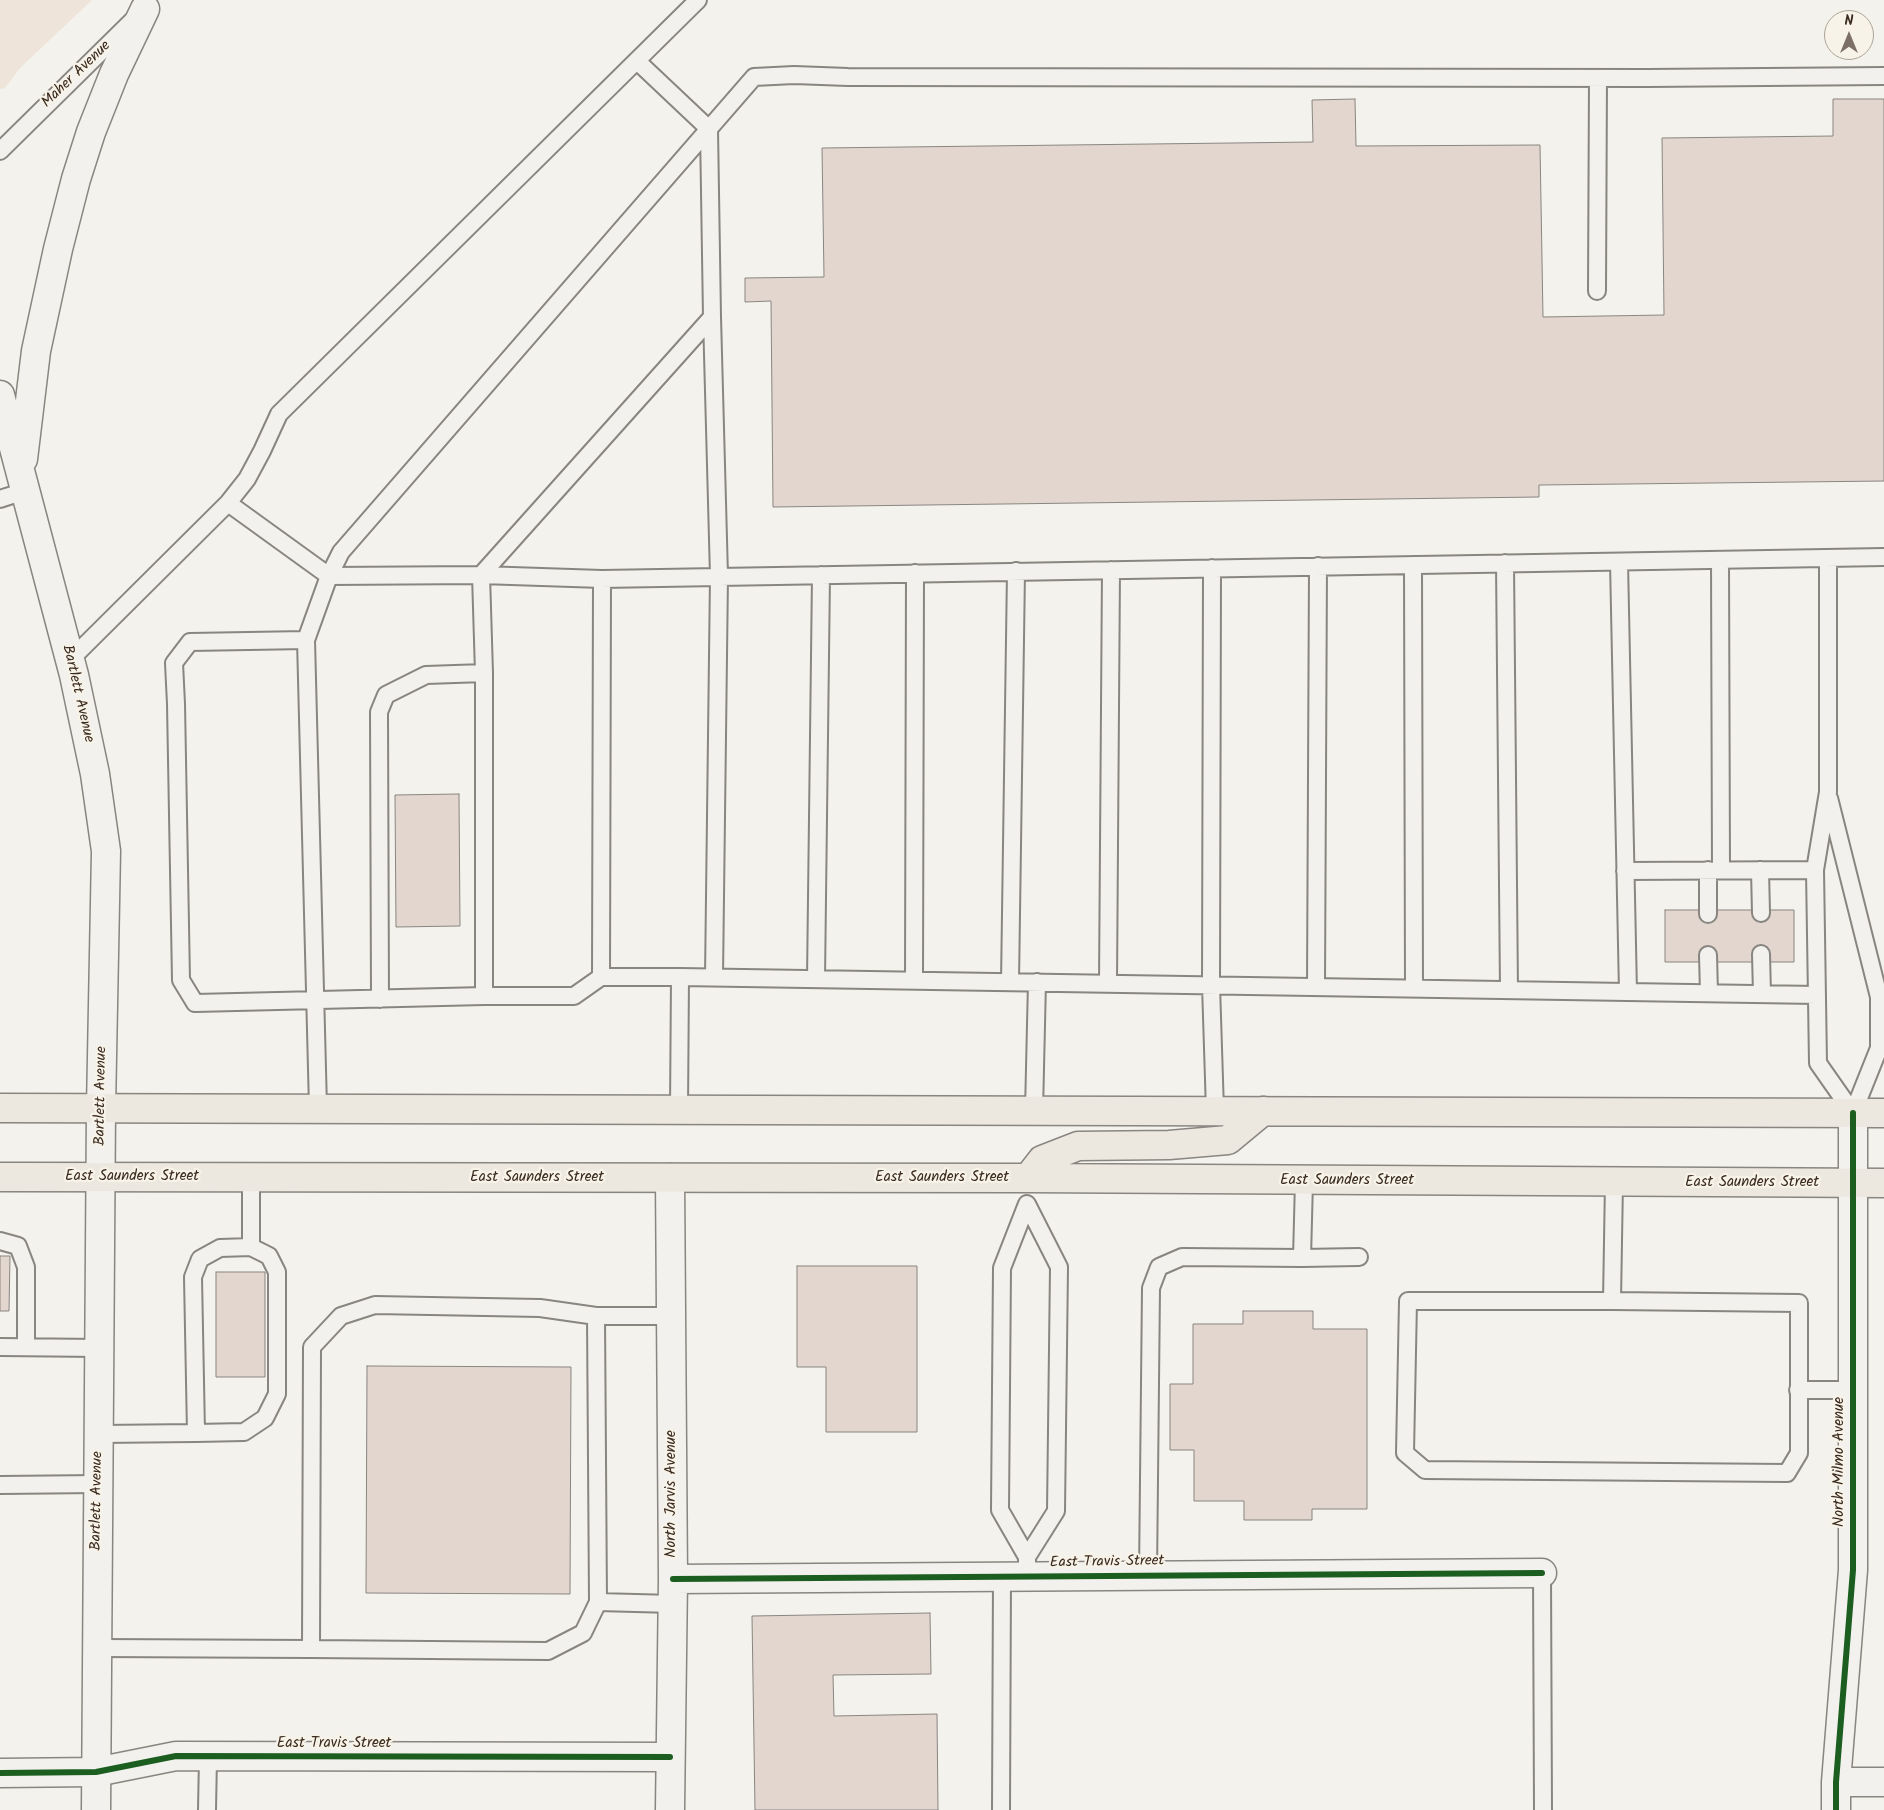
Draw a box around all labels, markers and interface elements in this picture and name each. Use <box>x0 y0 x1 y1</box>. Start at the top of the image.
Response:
north arrow <box>1824 10 1874 60</box>
text: N <box>1845 10 1853 32</box>
street label: Maher Avenue <box>39 38 115 112</box>
street label: Bartlett Avenue <box>57 643 97 745</box>
street label: Bartlett Avenue <box>92 1046 112 1146</box>
street label: East Saunders Street <box>65 1168 199 1186</box>
street label: East Saunders Street <box>470 1169 604 1187</box>
street label: East Saunders Street <box>875 1169 1009 1187</box>
street label: East Saunders Street <box>1280 1172 1414 1190</box>
street label: East Saunders Street <box>1685 1174 1819 1192</box>
street label: North Milmo Avenue <box>1831 1397 1849 1527</box>
street label: North Jarvis Avenue <box>663 1430 681 1558</box>
street label: Bartlett Avenue <box>88 1451 108 1551</box>
street label: East Travis Street <box>1050 1553 1164 1573</box>
street label: East Travis Street <box>277 1735 391 1753</box>

